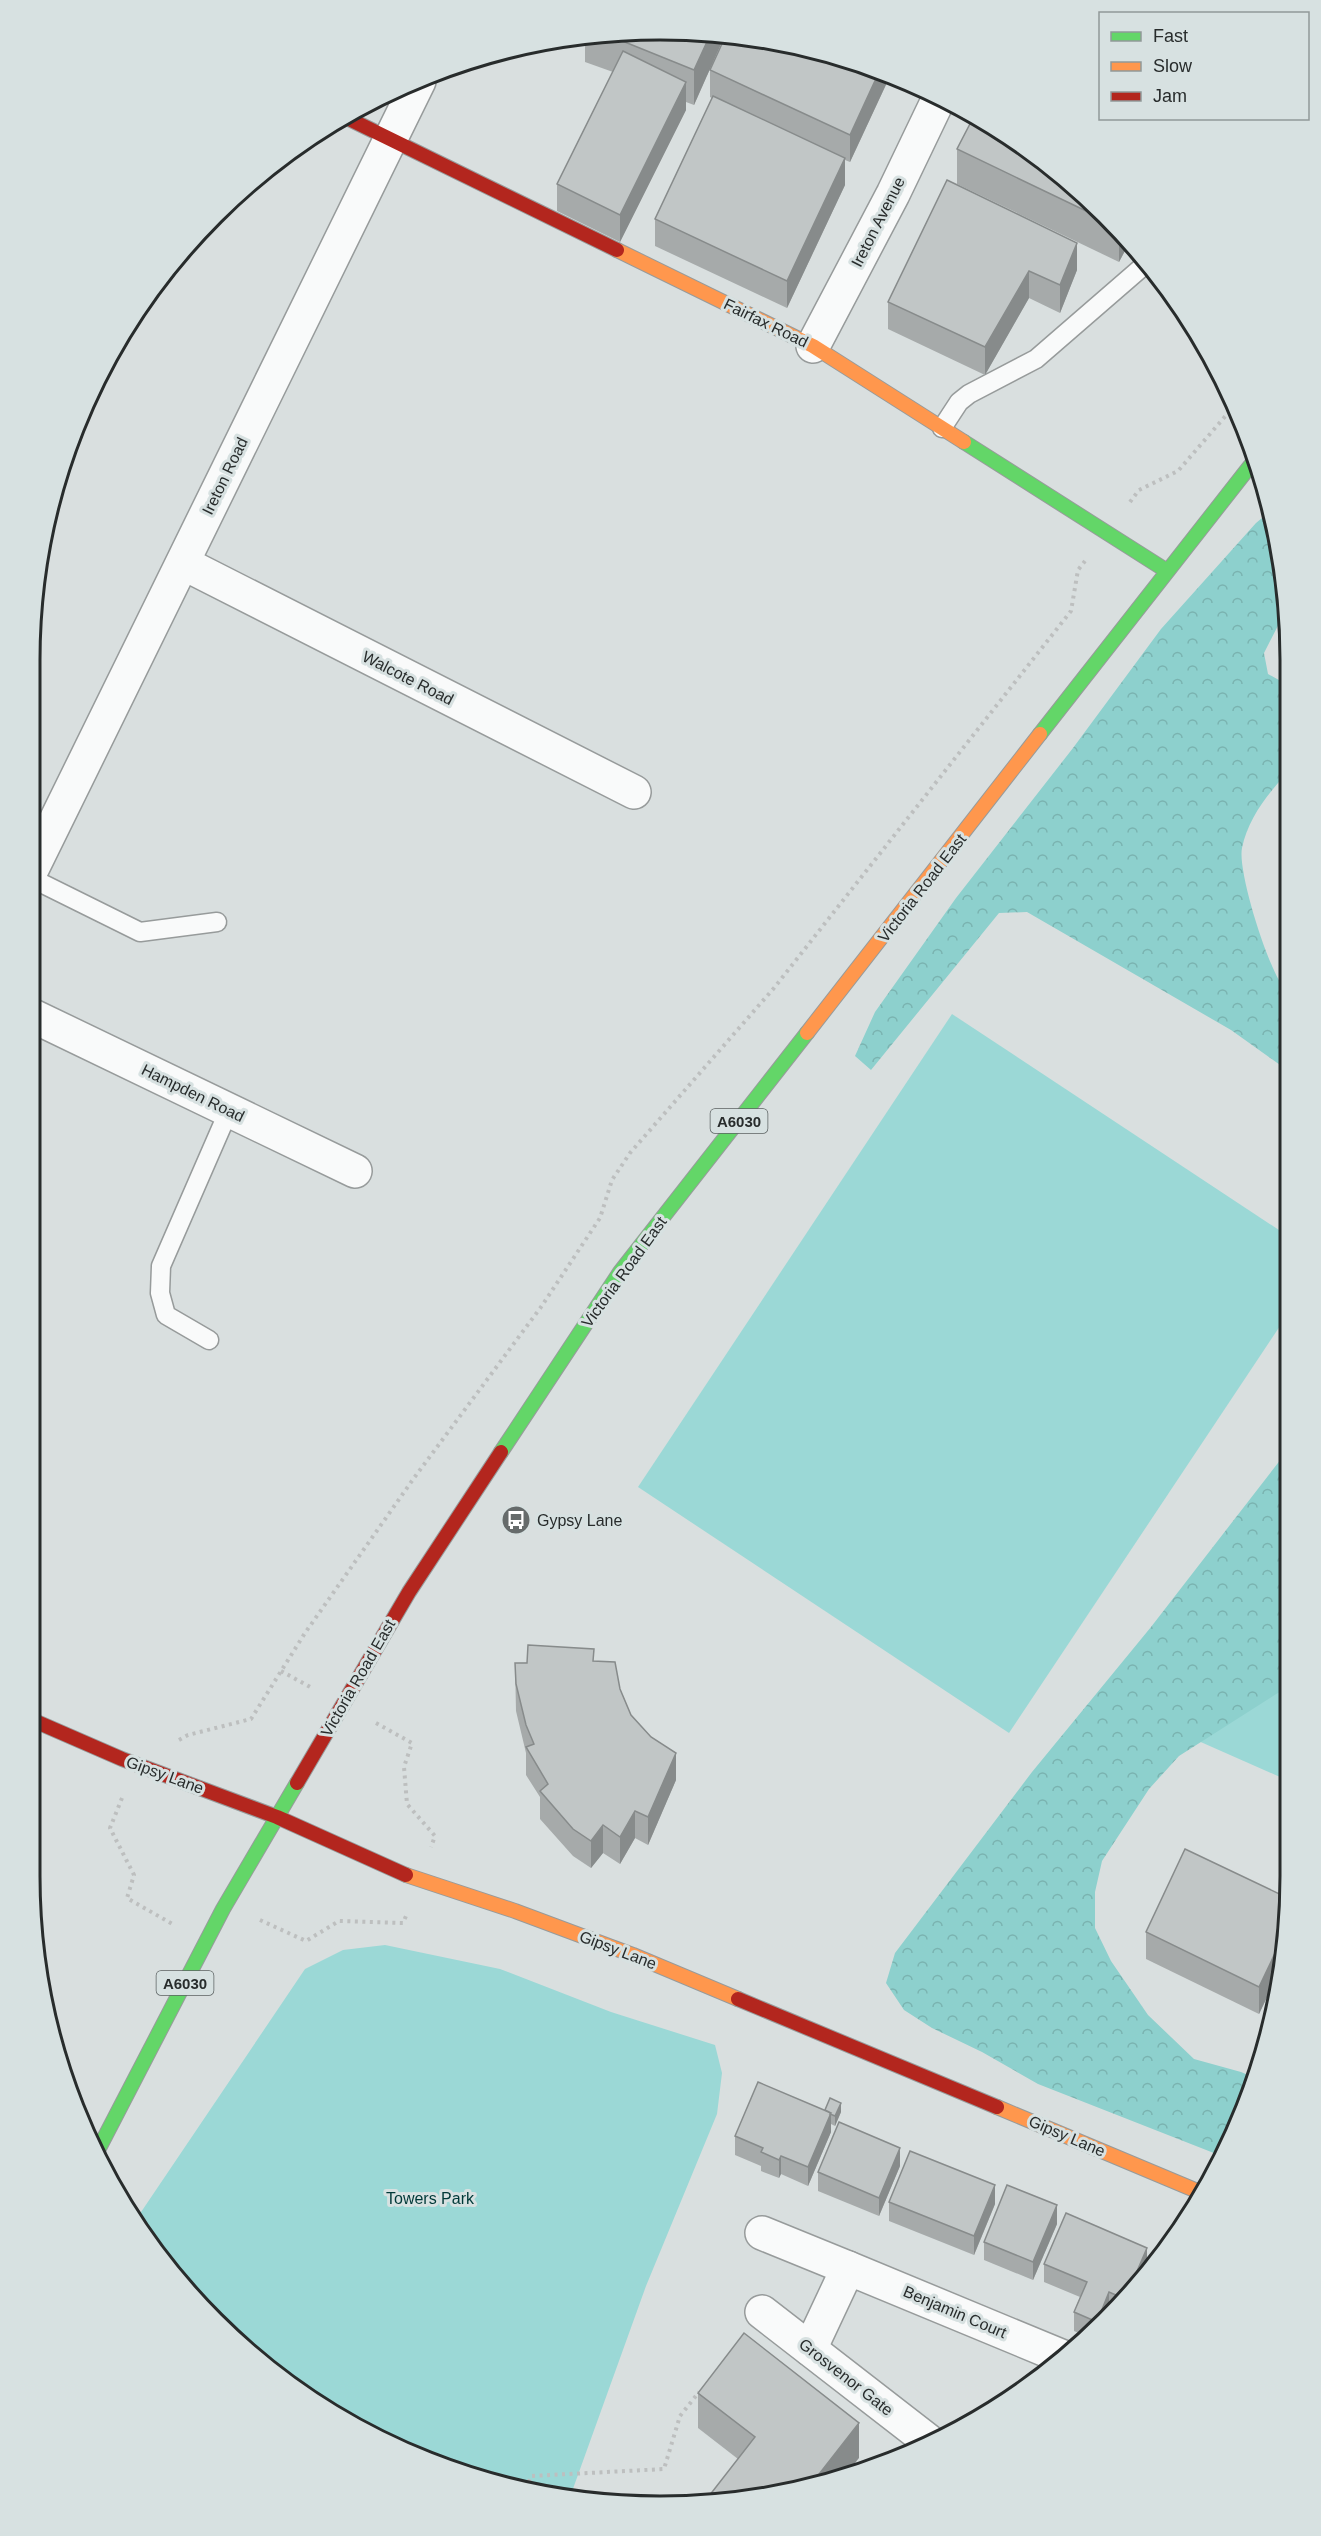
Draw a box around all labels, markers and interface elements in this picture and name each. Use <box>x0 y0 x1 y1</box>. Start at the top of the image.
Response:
legend <box>1099 12 1309 120</box>
text: Fast <box>1153 26 1188 46</box>
text: Slow <box>1153 56 1193 76</box>
text: Jam <box>1153 86 1187 106</box>
street label: Ireton Avenue <box>848 174 908 270</box>
street label: Fairfax Road <box>721 295 811 351</box>
street label: Ireton Road <box>199 435 251 517</box>
street label: Walcote Road <box>360 648 456 708</box>
street label: Victoria Road East <box>875 830 970 945</box>
street label: Hampden Road <box>139 1061 247 1125</box>
road number: A6030 <box>710 1109 768 1133</box>
street label: Victoria Road East <box>578 1213 670 1330</box>
bus stop icon: Gypsy Lane <box>500 1504 532 1536</box>
place label: Gypsy Lane <box>537 1512 622 1529</box>
street label: Victoria Road East <box>318 1616 399 1740</box>
street label: Gipsy Lane <box>124 1753 206 1797</box>
street label: Gipsy Lane <box>577 1928 659 1972</box>
road number: A6030 <box>156 1971 213 1995</box>
street label: Gipsy Lane <box>1026 2112 1108 2160</box>
park label: Towers Park <box>386 2190 475 2207</box>
street label: Benjamin Court <box>901 2283 1010 2342</box>
street label: Grosvenor Gate <box>796 2335 896 2419</box>

